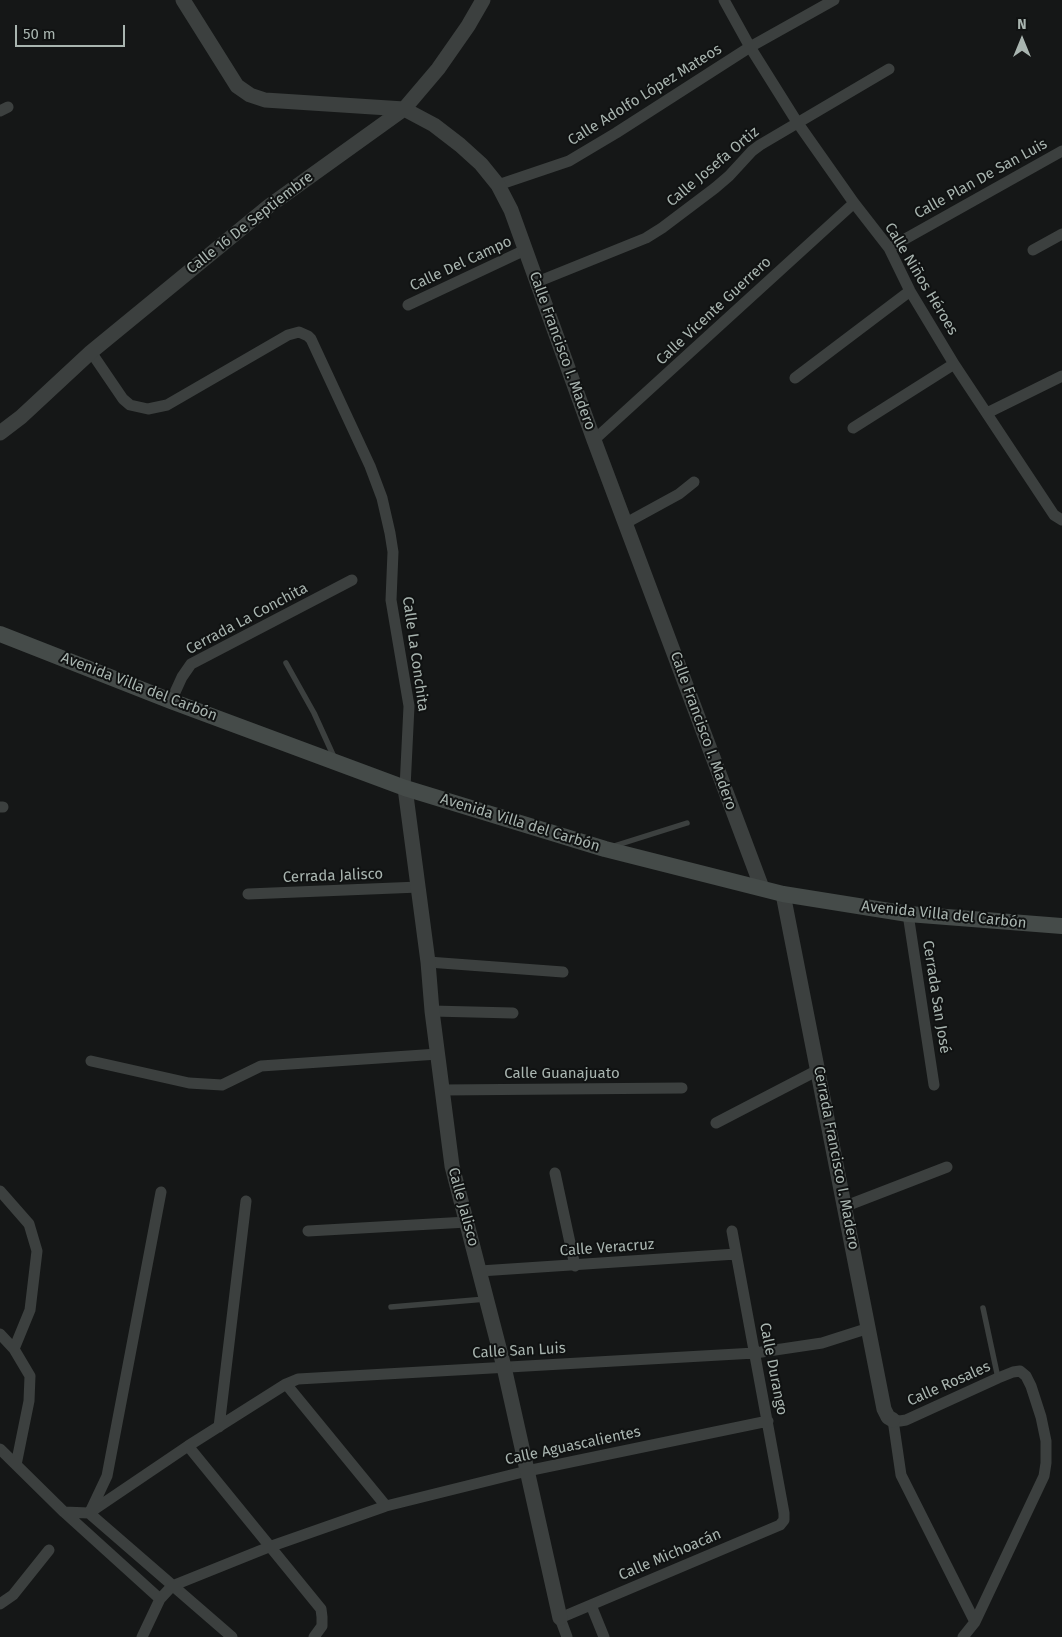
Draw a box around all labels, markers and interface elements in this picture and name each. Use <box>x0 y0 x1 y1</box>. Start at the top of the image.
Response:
scale bar <box>18 15 128 47</box>
north arrow <box>997 15 1047 65</box>
text: N <box>1017 16 1027 33</box>
text: 50 m <box>23 25 56 43</box>
street label: Calle Adolfo López Mateos <box>565 40 725 150</box>
street label: Calle Josefa Ortiz <box>663 123 763 211</box>
street label: Calle Plan De San Luis <box>911 135 1051 223</box>
street label: Calle 16 De Septiembre <box>183 168 317 278</box>
street label: Calle Niños Héroes <box>880 220 962 338</box>
street label: Calle Del Campo <box>407 233 515 295</box>
street label: Calle Vicente Guerrero <box>653 253 775 369</box>
street label: Calle Francisco I. Madero <box>525 269 599 433</box>
street label: Cerrada La Conchita <box>183 579 311 659</box>
street label: Calle La Conchita <box>398 595 432 713</box>
street label: Avenida Villa del Carbón <box>58 649 220 725</box>
street label: Calle Francisco I. Madero <box>666 649 740 813</box>
street label: Avenida Villa del Carbón <box>438 790 602 856</box>
street label: Cerrada Jalisco <box>282 865 384 887</box>
street label: Avenida Villa del Carbón <box>861 897 1027 933</box>
street label: Cerrada San José <box>918 939 954 1055</box>
street label: Calle Guanajuato <box>504 1065 620 1083</box>
street label: Cerrada Francisco I. Madero <box>809 1065 863 1251</box>
street label: Calle Jalisco <box>444 1166 482 1248</box>
street label: Calle Veracruz <box>559 1236 655 1260</box>
street label: Calle Durango <box>755 1321 791 1417</box>
street label: Calle San Luis <box>472 1340 566 1362</box>
street label: Calle Rosales <box>905 1358 993 1410</box>
street label: Calle Aguascalientes <box>504 1423 642 1469</box>
street label: Calle Michoacán <box>616 1525 724 1585</box>

